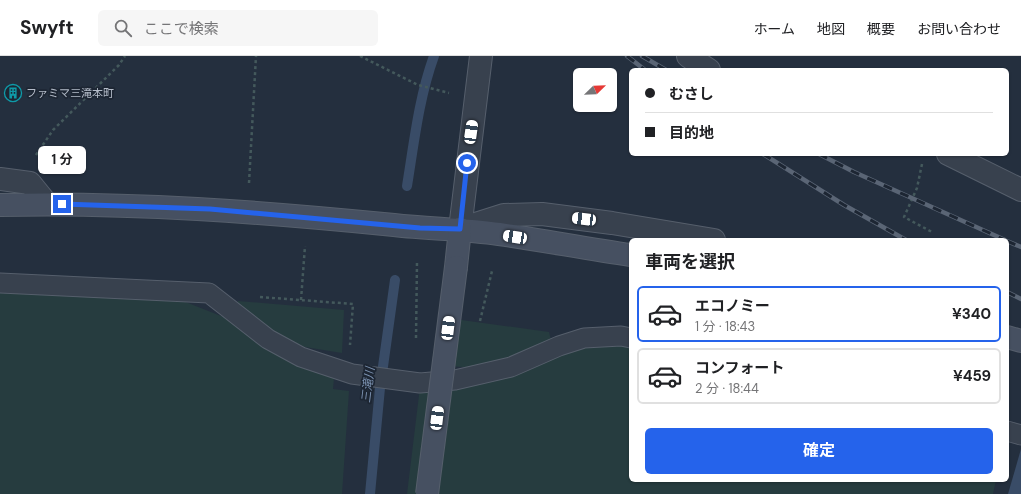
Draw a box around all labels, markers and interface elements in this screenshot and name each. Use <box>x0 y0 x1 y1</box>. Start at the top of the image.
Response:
search box <box>98 10 378 46</box>
text: Swyft <box>20 15 74 40</box>
icon: search <box>112 17 134 39</box>
text: ここで検索 <box>144 19 219 39</box>
text: ホーム <box>753 20 795 38</box>
text: 地図 <box>817 20 845 38</box>
text: 概要 <box>867 20 895 38</box>
text: お問い合わせ <box>917 20 1001 38</box>
north arrow <box>573 68 617 112</box>
map controls <box>573 68 617 112</box>
building icon: ファミマ三滝本町 <box>3 83 23 103</box>
text: むさし <box>669 84 714 104</box>
place label: ファミマ三滝本町 <box>26 86 114 100</box>
car <box>463 119 479 145</box>
text: 目的地 <box>669 123 714 143</box>
callout: 1 分 <box>38 146 86 174</box>
text: 1 分 <box>52 151 72 168</box>
route start <box>458 154 476 172</box>
route end <box>53 195 71 213</box>
car <box>571 212 597 226</box>
car <box>502 229 528 245</box>
text: 車両を選択 <box>645 250 735 274</box>
icon: car <box>647 296 683 332</box>
text: エコノミー <box>695 296 770 316</box>
text: ¥340 <box>952 304 991 324</box>
car <box>441 315 455 341</box>
text: 1 分 · 18:43 <box>695 318 755 335</box>
icon: car <box>647 358 683 394</box>
text: コンフォート <box>695 358 785 378</box>
water label: 三滝川 <box>358 364 378 404</box>
text: ¥459 <box>953 366 991 386</box>
text: 2 分 · 18:44 <box>695 380 759 397</box>
car <box>430 405 444 431</box>
button: 確定 <box>645 428 993 474</box>

